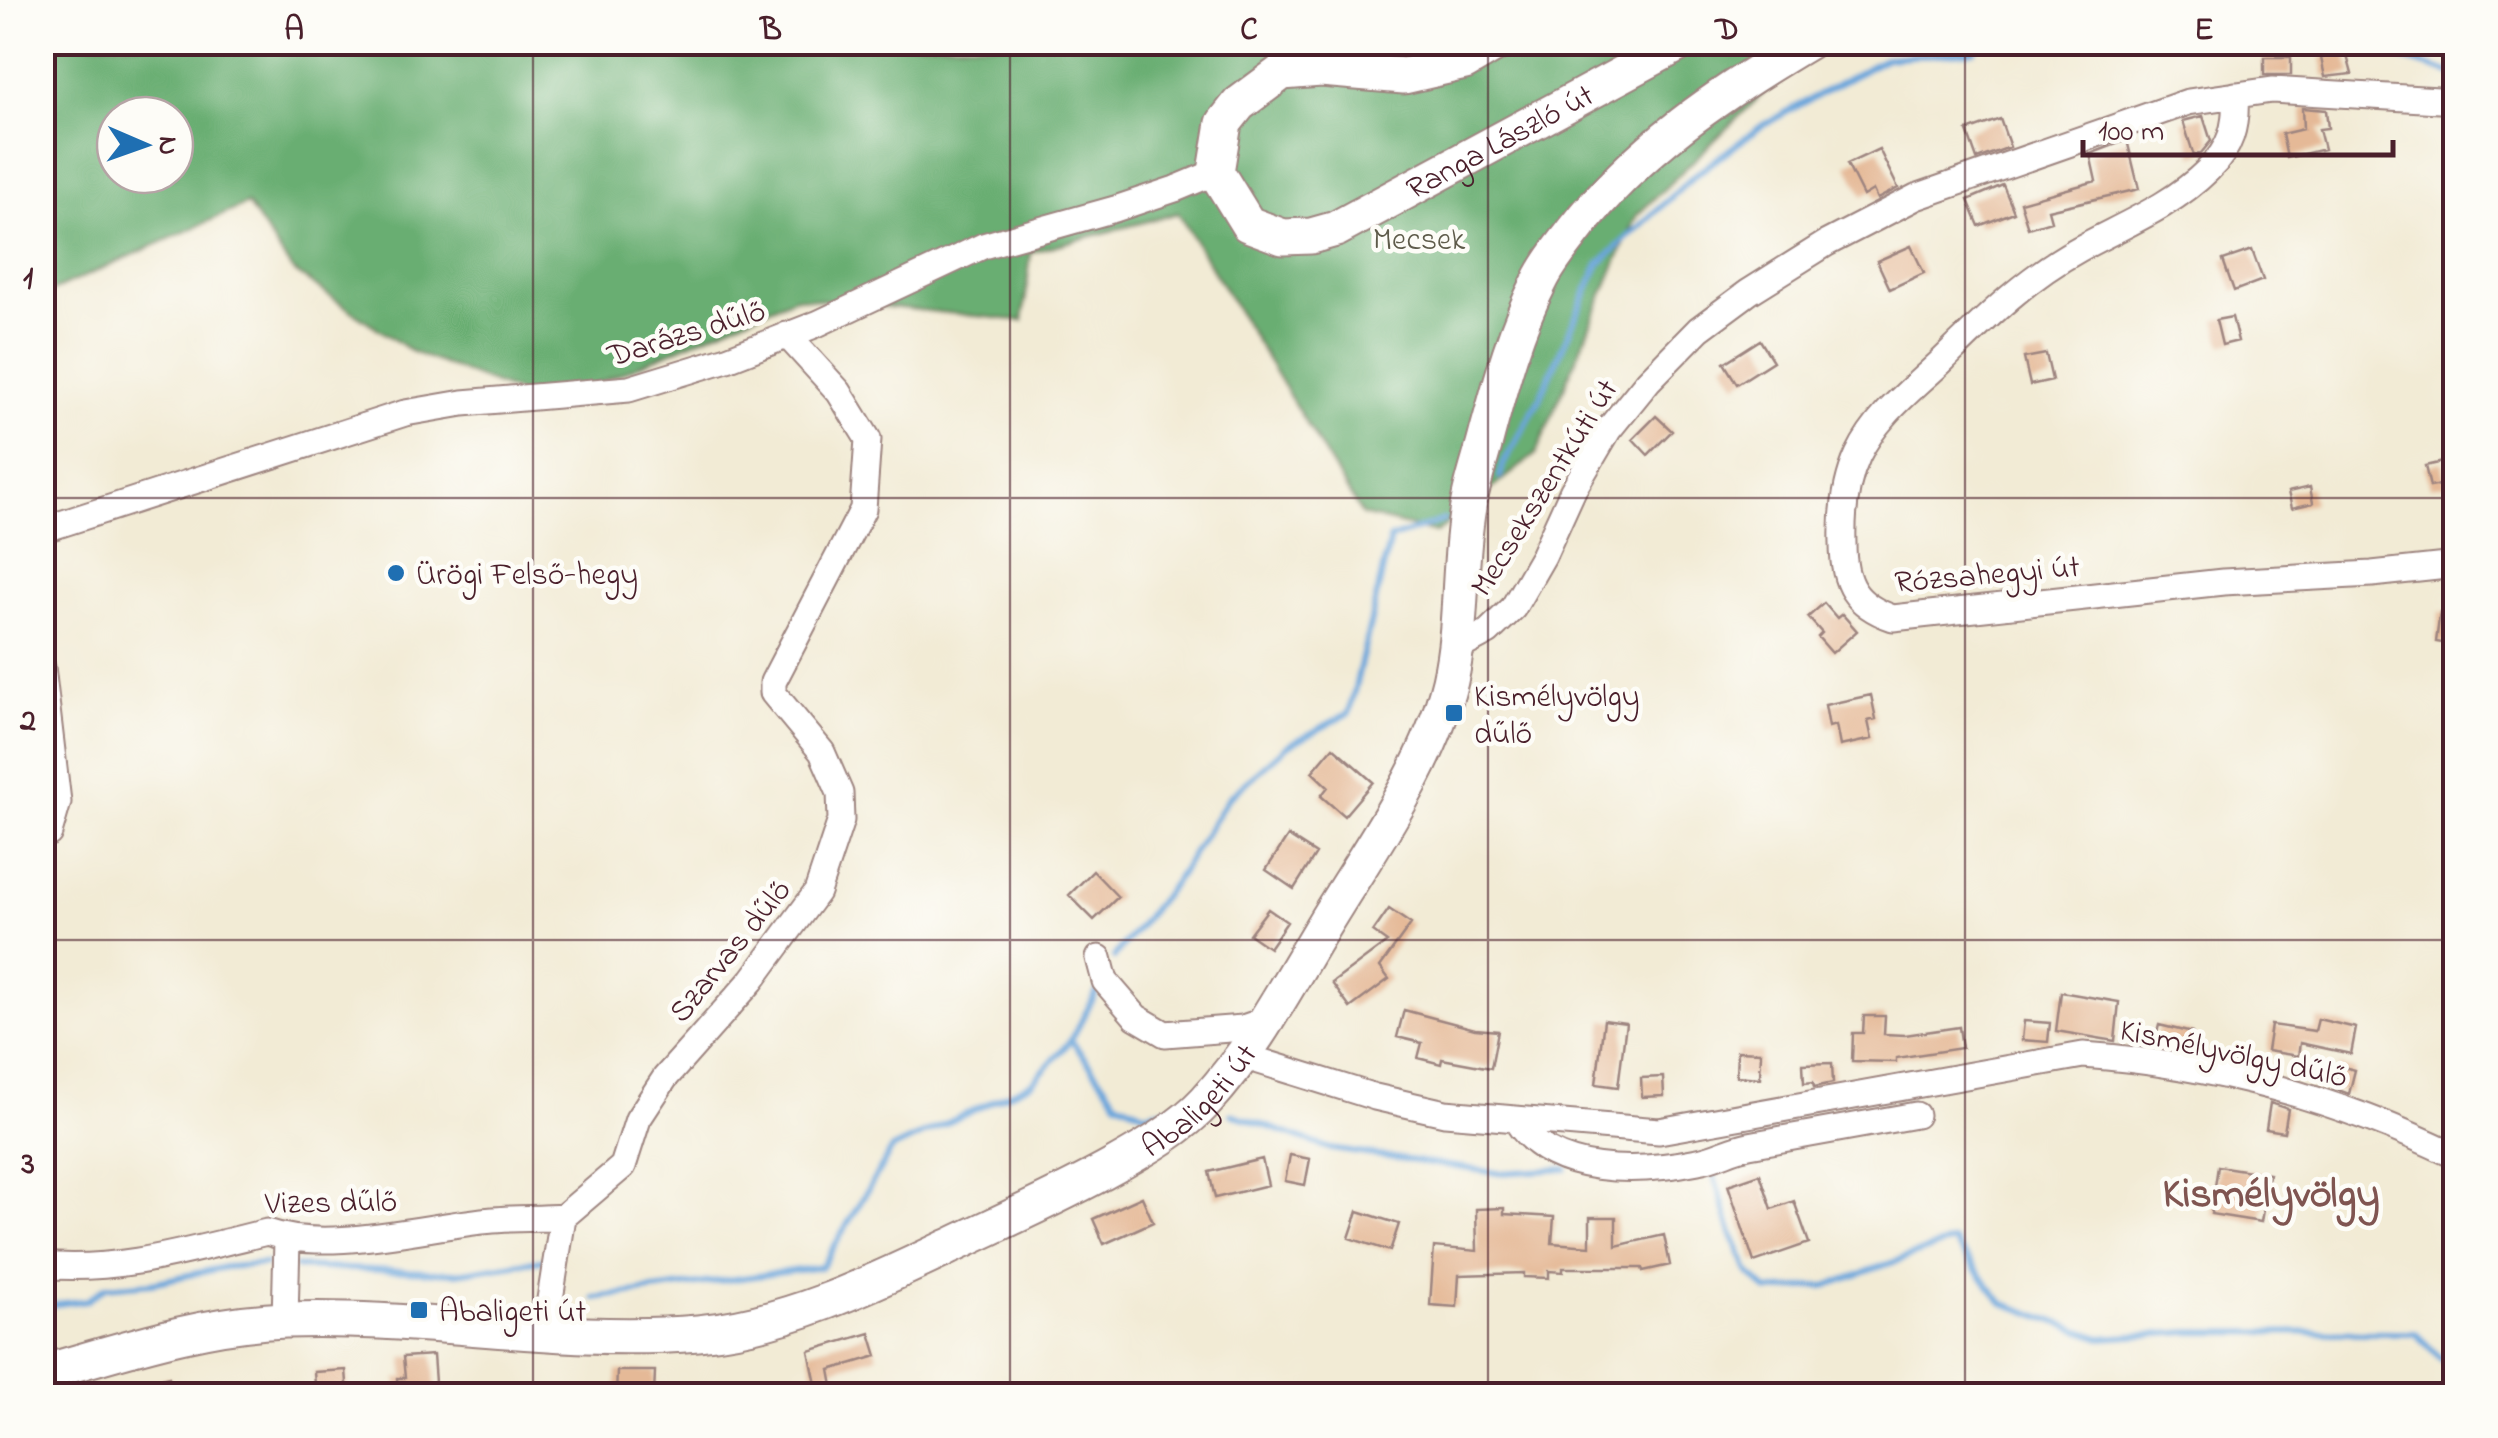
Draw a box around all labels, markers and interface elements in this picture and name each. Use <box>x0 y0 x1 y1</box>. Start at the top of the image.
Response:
text: A <box>284 8 304 55</box>
text: B <box>758 8 782 55</box>
text: C <box>1240 8 1258 55</box>
text: D <box>1713 8 1739 55</box>
text: E <box>2194 8 2214 55</box>
street label: Ranga László út <box>1399 74 1604 214</box>
north arrow <box>95 95 195 195</box>
scale bar <box>2083 95 2393 157</box>
text: 100 m <box>2098 111 2164 155</box>
text: N <box>146 136 187 156</box>
park label: Mecsek <box>1373 218 1466 265</box>
text: 1 <box>23 257 33 304</box>
street label: Darázs dűlő <box>601 289 772 382</box>
street label: Mecsekszentkúti út <box>1460 371 1632 607</box>
street label: Rózsahegyi út <box>1893 545 2082 608</box>
place label: Ürögi Felső-hegy <box>416 553 638 600</box>
marker: Ürögi Felső-hegy <box>385 562 407 584</box>
place label: Kismélyvölgy dűlő <box>1474 675 1640 759</box>
text: 2 <box>19 699 36 746</box>
marker: Kismélyvölgy dűlő <box>1443 702 1465 724</box>
street label: Szarvas dűlő <box>659 870 805 1034</box>
street label: Kismélyvölgy dűlő <box>2115 1008 2351 1102</box>
street label: Abaligeti út <box>1133 1035 1271 1172</box>
text: 3 <box>20 1142 35 1189</box>
district label: Kismélyvölgy <box>2162 1165 2380 1227</box>
street label: Vizes dűlő <box>263 1180 398 1229</box>
place label: Abaligeti út <box>439 1290 586 1337</box>
marker: Abaligeti út <box>408 1299 430 1321</box>

